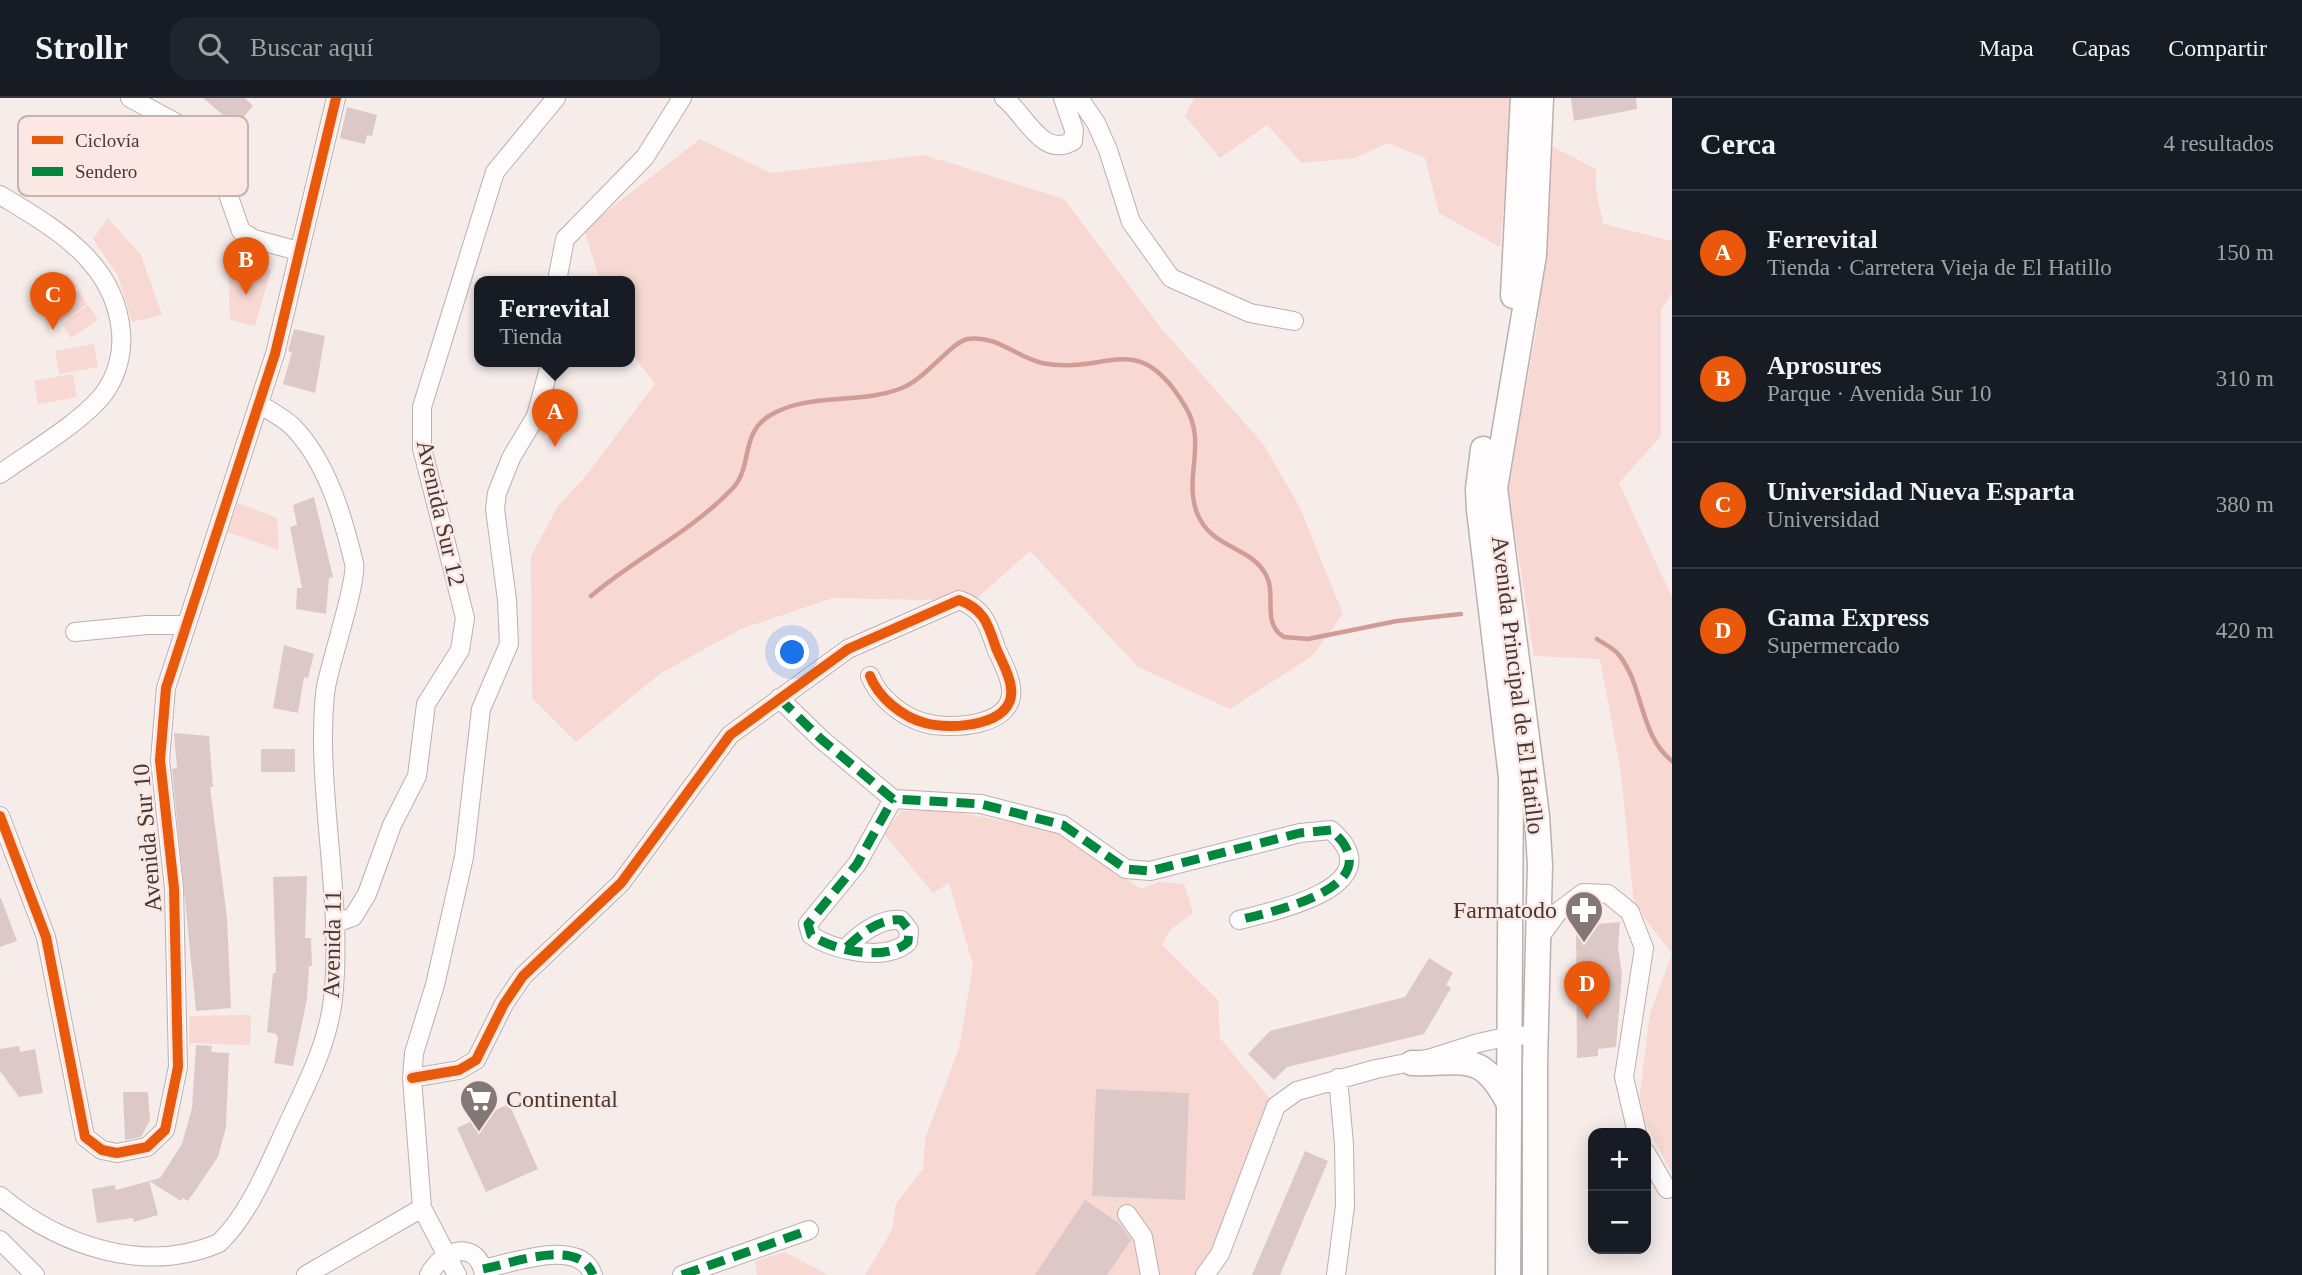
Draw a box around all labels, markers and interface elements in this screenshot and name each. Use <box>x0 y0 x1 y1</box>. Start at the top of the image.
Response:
search box <box>170 17 660 80</box>
icon: search <box>194 29 232 67</box>
text: Strollr <box>35 30 128 66</box>
text: Buscar aquí <box>250 33 373 62</box>
text: Mapa <box>1979 35 2034 61</box>
text: Capas <box>2072 35 2130 61</box>
text: Compartir <box>2168 35 2267 61</box>
legend <box>18 116 248 196</box>
text: Cerca <box>1700 127 1776 160</box>
text: Ciclovía <box>75 130 140 151</box>
text: 4 resultados <box>2163 131 2274 156</box>
text: Sendero <box>75 161 137 182</box>
text: Ferrevital <box>1767 225 1878 254</box>
pin: B <box>223 237 269 295</box>
text: A <box>1715 240 1731 265</box>
text: 150 m <box>2216 240 2274 265</box>
text: Tienda · Carretera Vieja de El Hatillo <box>1767 255 2112 280</box>
pin: C <box>30 272 76 330</box>
popup <box>474 276 635 367</box>
text: Ferrevital <box>499 294 610 323</box>
text: Tienda <box>499 324 562 349</box>
text: Aprosures <box>1767 351 1882 380</box>
text: B <box>1715 366 1731 391</box>
text: 310 m <box>2216 366 2274 391</box>
text: Parque · Avenida Sur 10 <box>1767 381 1991 406</box>
pin: A <box>532 389 578 447</box>
street label: Avenida Sur 12 <box>412 438 470 588</box>
text: Universidad Nueva Esparta <box>1767 477 2075 506</box>
text: C <box>1715 492 1731 517</box>
text: 380 m <box>2216 492 2274 517</box>
text: Universidad <box>1767 507 1879 532</box>
street label: Avenida Principal de El Hatillo <box>1487 534 1549 836</box>
text: Gama Express <box>1767 603 1929 632</box>
text: D <box>1715 618 1731 643</box>
text: 420 m <box>2216 618 2274 643</box>
text: Supermercado <box>1767 633 1900 658</box>
your location <box>775 635 809 669</box>
street label: Avenida Sur 10 <box>128 763 166 913</box>
street label: Avenida 11 <box>318 889 346 999</box>
pharmacy icon: Farmatodo <box>1563 889 1605 944</box>
place label: Farmatodo <box>1453 897 1557 923</box>
pin: D <box>1564 961 1610 1019</box>
supermarket icon: Continental <box>458 1078 500 1133</box>
place label: Continental <box>506 1086 618 1112</box>
map controls <box>1588 1128 1651 1254</box>
button: + <box>1588 1128 1651 1191</box>
button: − <box>1588 1191 1651 1254</box>

